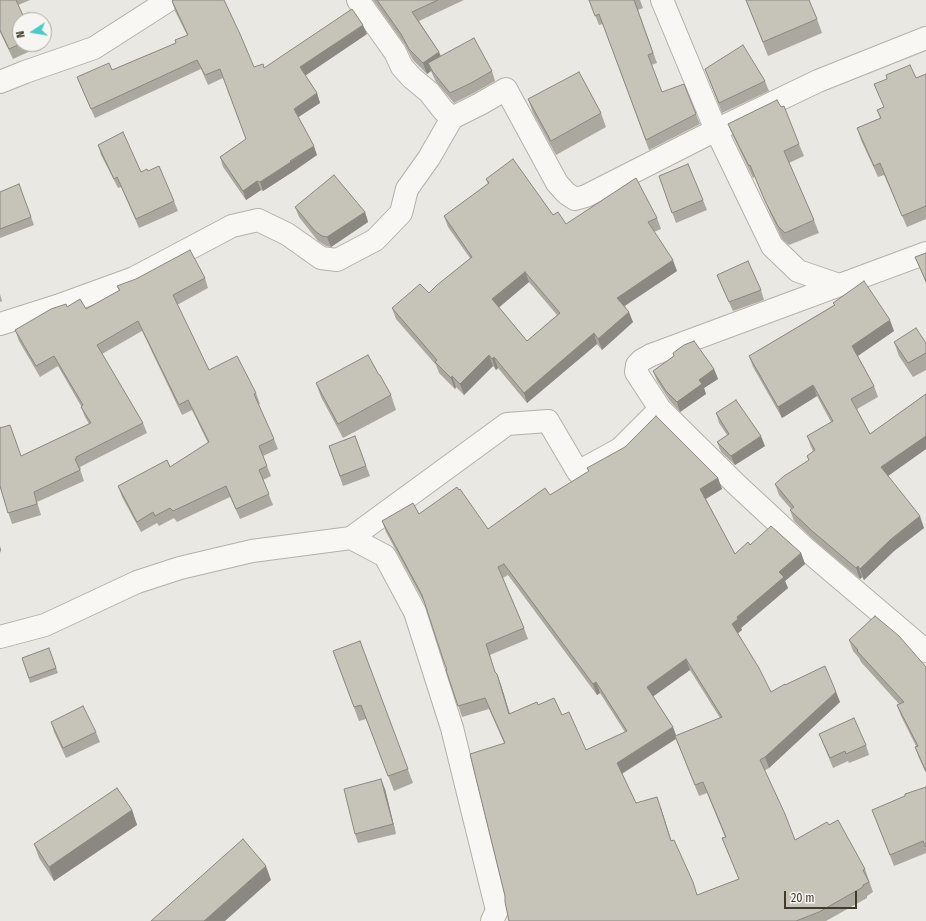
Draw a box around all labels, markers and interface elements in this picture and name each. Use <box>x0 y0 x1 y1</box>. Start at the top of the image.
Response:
north arrow <box>12 12 52 52</box>
text: N <box>14 30 28 39</box>
scale bar <box>786 883 859 909</box>
text: 20 m <box>791 891 815 905</box>

